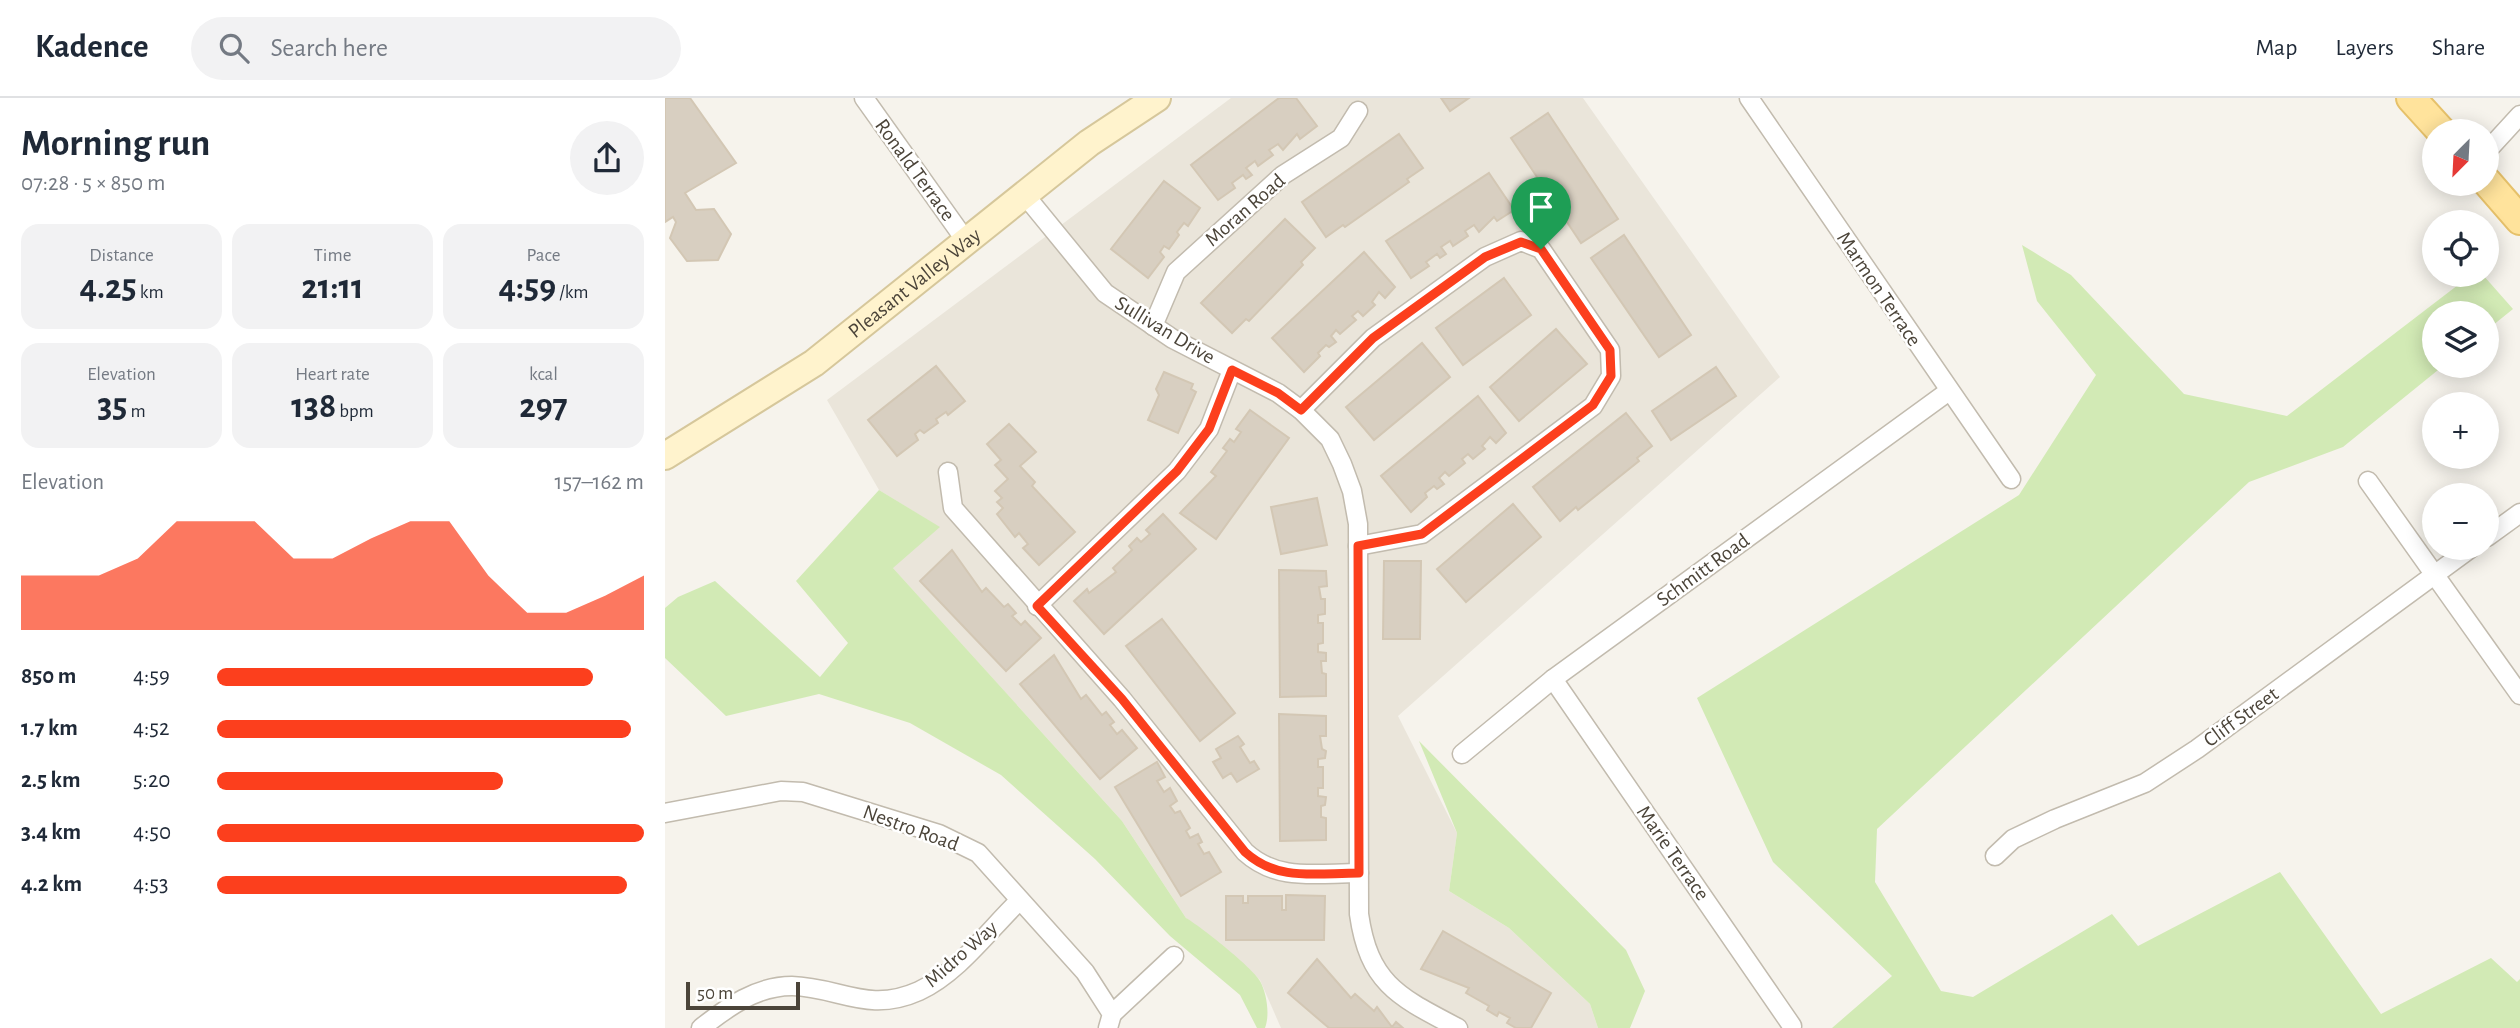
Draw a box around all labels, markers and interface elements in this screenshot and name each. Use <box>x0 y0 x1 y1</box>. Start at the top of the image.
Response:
search box <box>191 17 681 80</box>
icon: search <box>215 29 253 67</box>
text: Kadence <box>35 31 149 64</box>
text: Search here <box>271 35 388 61</box>
text: Map <box>2255 36 2297 60</box>
text: Layers <box>2335 36 2394 60</box>
text: Share <box>2432 36 2485 60</box>
street label: Ronald Terrace <box>871 115 959 225</box>
north arrow <box>2422 119 2499 196</box>
map controls <box>2422 119 2499 560</box>
button: share <box>570 121 644 195</box>
text: Morning run <box>21 125 210 163</box>
street label: Moran Road <box>1201 170 1289 250</box>
text: 07:28 · 5 × 850 m <box>21 172 165 195</box>
pin <box>1511 177 1571 249</box>
icon: arrive <box>1522 188 1560 226</box>
button: locate <box>2422 210 2499 287</box>
street label: Pleasant Valley Way <box>844 224 984 342</box>
street label: Marmon Terrace <box>1833 228 1925 350</box>
text: Distance <box>89 246 154 265</box>
text: Time <box>314 246 351 265</box>
text: Pace <box>526 246 561 265</box>
text: 4.25 <box>79 270 137 305</box>
text: 21:11 <box>301 270 364 305</box>
text: 4:59 <box>498 270 556 305</box>
text: km <box>137 283 164 302</box>
text: /km <box>556 283 589 302</box>
street label: Sullivan Drive <box>1112 292 1218 368</box>
button: layers <box>2422 301 2499 378</box>
text: Elevation <box>87 365 156 384</box>
text: Heart rate <box>295 365 370 384</box>
text: kcal <box>529 365 558 384</box>
text: 35 <box>97 389 127 424</box>
text: 138 <box>291 389 336 424</box>
text: 297 <box>519 389 568 424</box>
button: + <box>2422 392 2499 469</box>
text: m <box>127 402 146 421</box>
text: bpm <box>336 402 374 421</box>
text: Elevation <box>21 471 104 494</box>
text: 157–162 m <box>555 471 644 494</box>
button: − <box>2422 483 2499 560</box>
street label: Schmitt Road <box>1653 529 1753 610</box>
text: 850 m <box>21 665 76 688</box>
text: 4:59 <box>133 665 170 688</box>
street label: Cliff Street <box>2200 683 2283 751</box>
text: 1.7 km <box>21 717 78 740</box>
text: 4:52 <box>133 717 169 740</box>
text: 2.5 km <box>21 769 80 792</box>
text: 5:20 <box>133 769 171 792</box>
street label: Nestro Road <box>860 801 962 855</box>
street label: Marie Terrace <box>1633 802 1713 904</box>
text: 3.4 km <box>21 821 81 844</box>
text: 4:50 <box>133 821 171 844</box>
text: 4.2 km <box>21 873 82 896</box>
text: 4:53 <box>133 873 168 896</box>
street label: Midro Way <box>920 917 1002 991</box>
scale bar <box>686 979 800 1011</box>
text: 50 m <box>697 984 733 1003</box>

